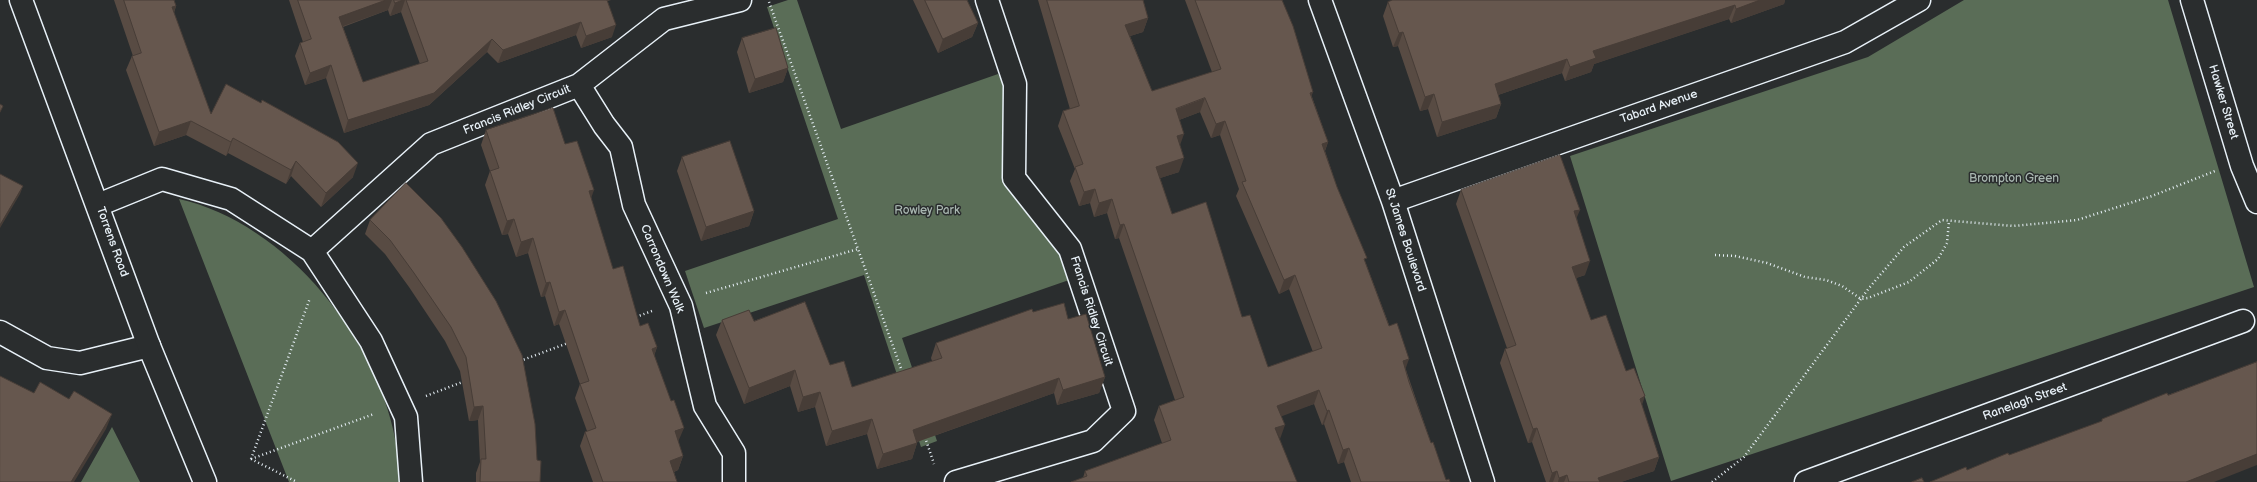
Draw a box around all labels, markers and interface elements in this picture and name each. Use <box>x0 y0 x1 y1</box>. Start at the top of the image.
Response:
street label: Hawker Street <box>2205 63 2241 141</box>
street label: Francis Ridley Circuit <box>461 82 573 138</box>
street label: Tabard Avenue <box>1618 87 1700 127</box>
park label: Brompton Green <box>1969 172 2059 186</box>
street label: St James Boulevard <box>1381 186 1429 294</box>
park label: Rowley Park <box>894 204 960 218</box>
street label: Torrens Road <box>93 205 131 279</box>
street label: Carrondown Walk <box>637 223 687 315</box>
street label: Francis Ridley Circuit <box>1066 254 1116 368</box>
street label: Ranelagh Street <box>1981 380 2069 424</box>

